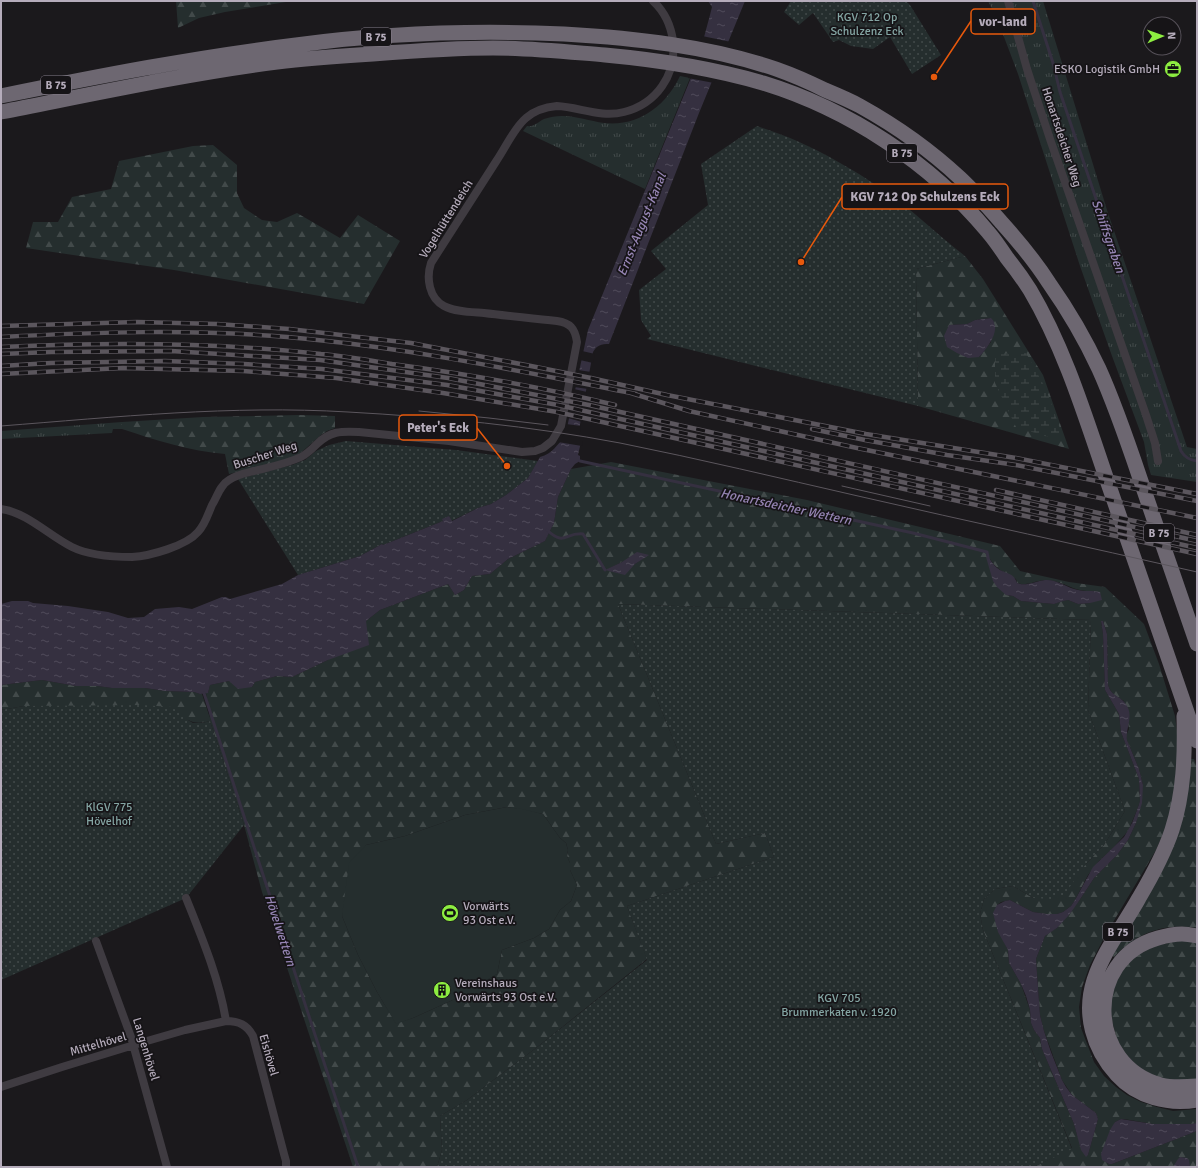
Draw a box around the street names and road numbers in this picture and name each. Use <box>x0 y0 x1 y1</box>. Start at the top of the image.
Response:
road number: B 75 <box>361 28 391 46</box>
road number: B 75 <box>41 76 71 94</box>
street label: Honartsdeicher Weg <box>1038 85 1085 189</box>
road number: B 75 <box>887 144 917 162</box>
street label: Vogelhüttendeich <box>416 177 477 261</box>
street label: Buscher Weg <box>231 438 299 473</box>
road number: B 75 <box>1144 524 1174 542</box>
road number: B 75 <box>1103 923 1133 941</box>
street label: Langenhövel <box>129 1016 162 1083</box>
street label: Mittelhövel <box>68 1029 129 1060</box>
street label: Eishövel <box>255 1033 282 1078</box>

